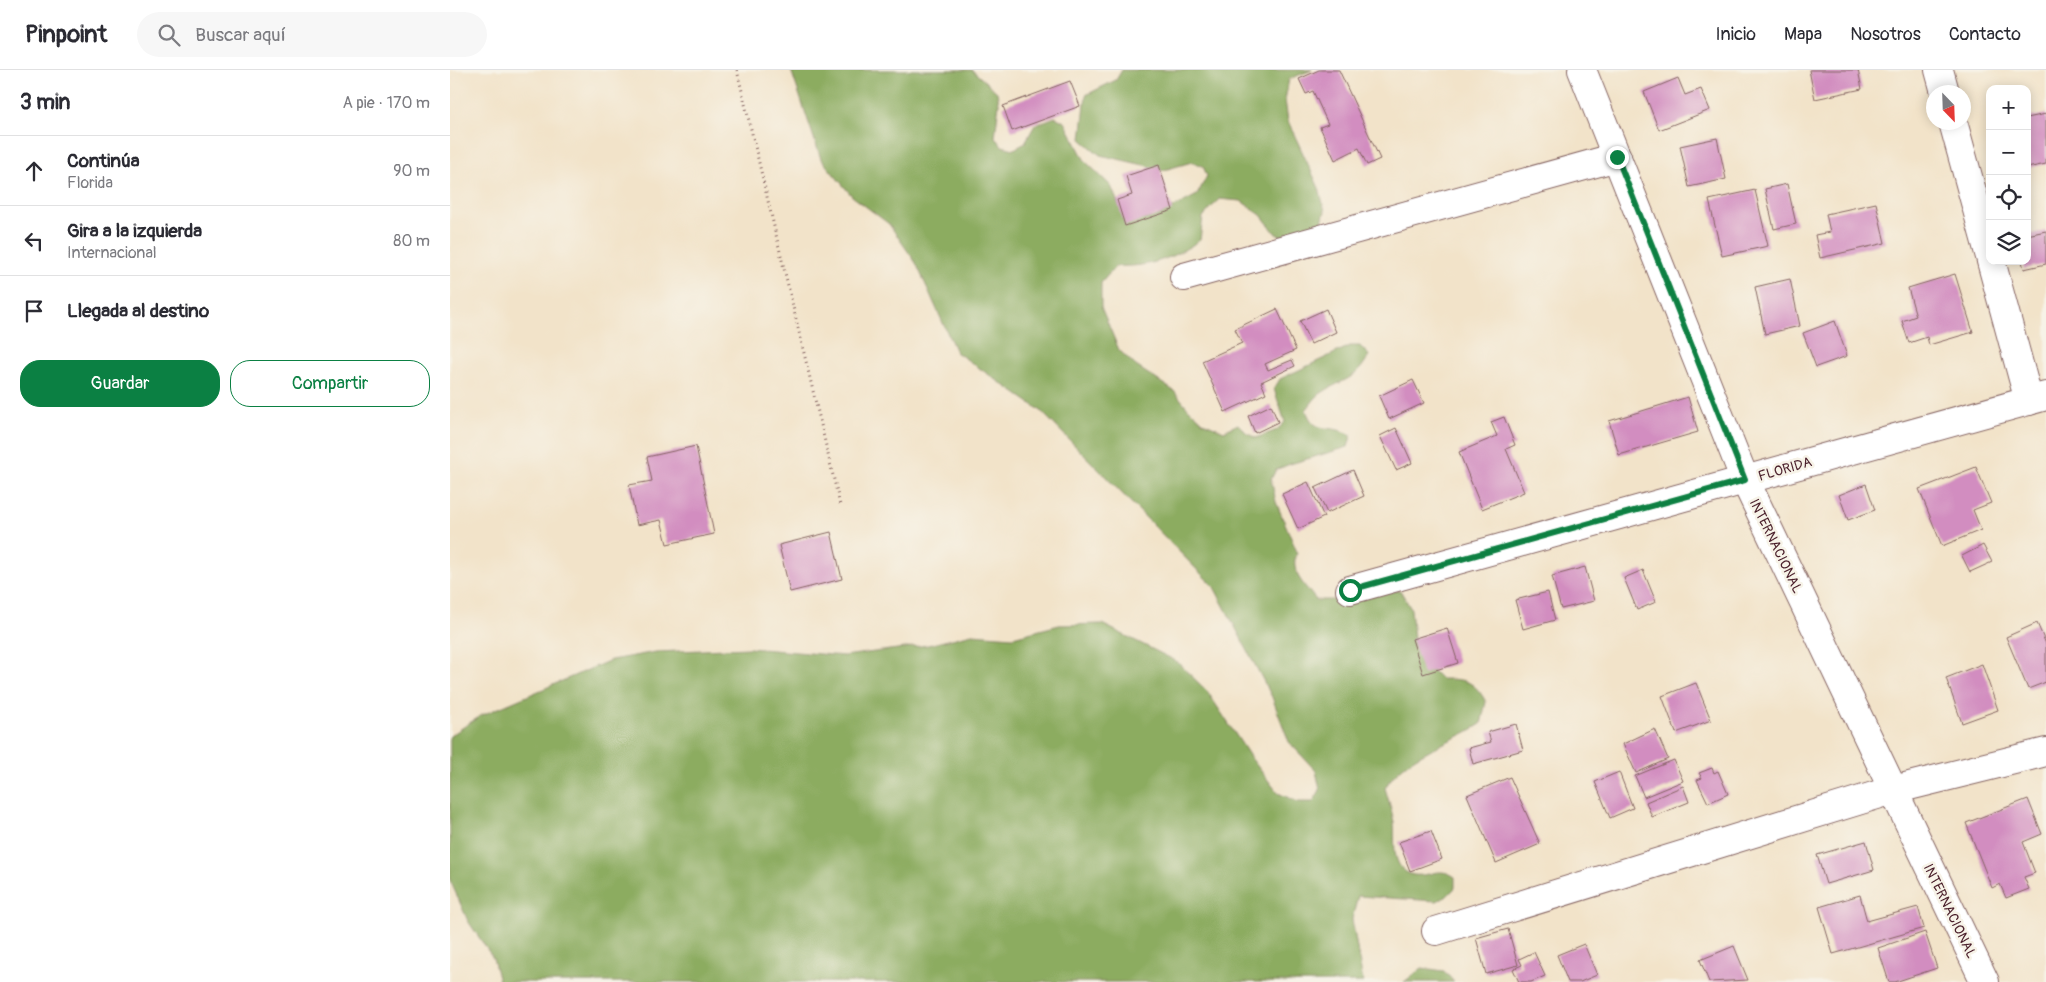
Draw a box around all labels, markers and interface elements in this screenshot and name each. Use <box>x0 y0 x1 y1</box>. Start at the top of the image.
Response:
search box <box>137 12 487 57</box>
text: Pinpoint <box>25 20 107 49</box>
icon: search <box>155 21 183 49</box>
text: Buscar aquí <box>195 23 286 47</box>
text: Inicio <box>1715 23 1756 46</box>
text: Mapa <box>1784 23 1822 46</box>
text: Nosotros <box>1850 23 1921 46</box>
text: Contacto <box>1949 23 2021 46</box>
north arrow <box>1926 85 1971 130</box>
map controls <box>1986 85 2031 265</box>
button: + <box>1986 85 2031 130</box>
text: 3 min <box>20 89 70 116</box>
text: A pie · 170 m <box>342 93 430 113</box>
button: − <box>1986 130 2031 175</box>
route end <box>1606 146 1629 169</box>
text: Continúa <box>67 149 140 173</box>
icon: ahead <box>20 157 48 185</box>
text: 90 m <box>393 161 430 181</box>
text: Florida <box>67 173 113 193</box>
button: locate <box>1986 175 2031 220</box>
text: Gira a la izquierda <box>67 219 202 243</box>
button: layers <box>1986 220 2031 265</box>
icon: left <box>20 227 48 255</box>
text: 80 m <box>393 231 430 251</box>
text: Internacional <box>67 243 157 263</box>
icon: arrive <box>20 297 48 325</box>
text: Llegada al destino <box>67 299 209 323</box>
button: Guardar <box>20 360 220 407</box>
button: Compartir <box>230 360 430 407</box>
street label: FLORIDA <box>1756 453 1814 485</box>
street label: INTERNACIONAL <box>1746 496 1806 596</box>
route start <box>1339 579 1362 602</box>
street label: INTERNACIONAL <box>1920 861 1980 961</box>

